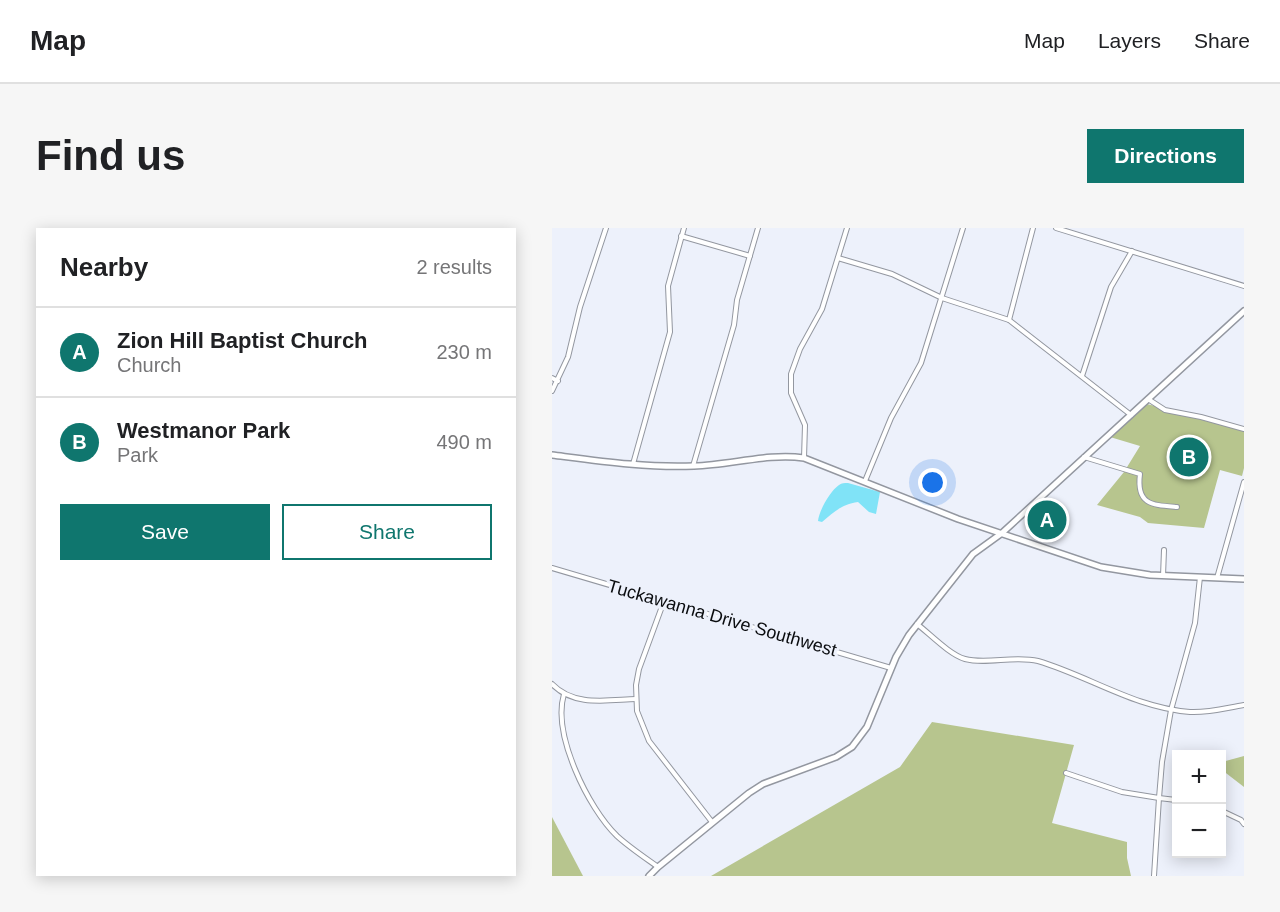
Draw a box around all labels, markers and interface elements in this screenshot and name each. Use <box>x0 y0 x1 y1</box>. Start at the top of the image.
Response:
text: Map <box>30 25 86 56</box>
text: Map <box>1024 29 1065 52</box>
text: Layers <box>1098 29 1161 52</box>
text: Share <box>1194 29 1250 52</box>
button: Directions <box>1087 129 1244 183</box>
text: Find us <box>36 132 185 179</box>
text: Nearby <box>60 252 148 282</box>
text: 2 results <box>416 256 492 278</box>
text: Zion Hill Baptist Church <box>117 328 368 353</box>
text: A <box>72 341 87 363</box>
text: 230 m <box>436 341 492 363</box>
text: Church <box>117 354 181 376</box>
text: Westmanor Park <box>117 418 290 443</box>
text: B <box>72 431 87 453</box>
text: 490 m <box>436 431 492 453</box>
pin: B <box>1170 434 1208 480</box>
text: Park <box>117 444 158 466</box>
your location <box>918 468 947 497</box>
pin: A <box>1028 498 1066 542</box>
button: Save <box>60 504 270 560</box>
button: Share <box>282 504 492 560</box>
street label: Tuckawanna Drive Southwest <box>605 576 839 660</box>
map controls <box>1172 750 1226 858</box>
button: + <box>1172 750 1226 804</box>
button: − <box>1172 804 1226 858</box>

